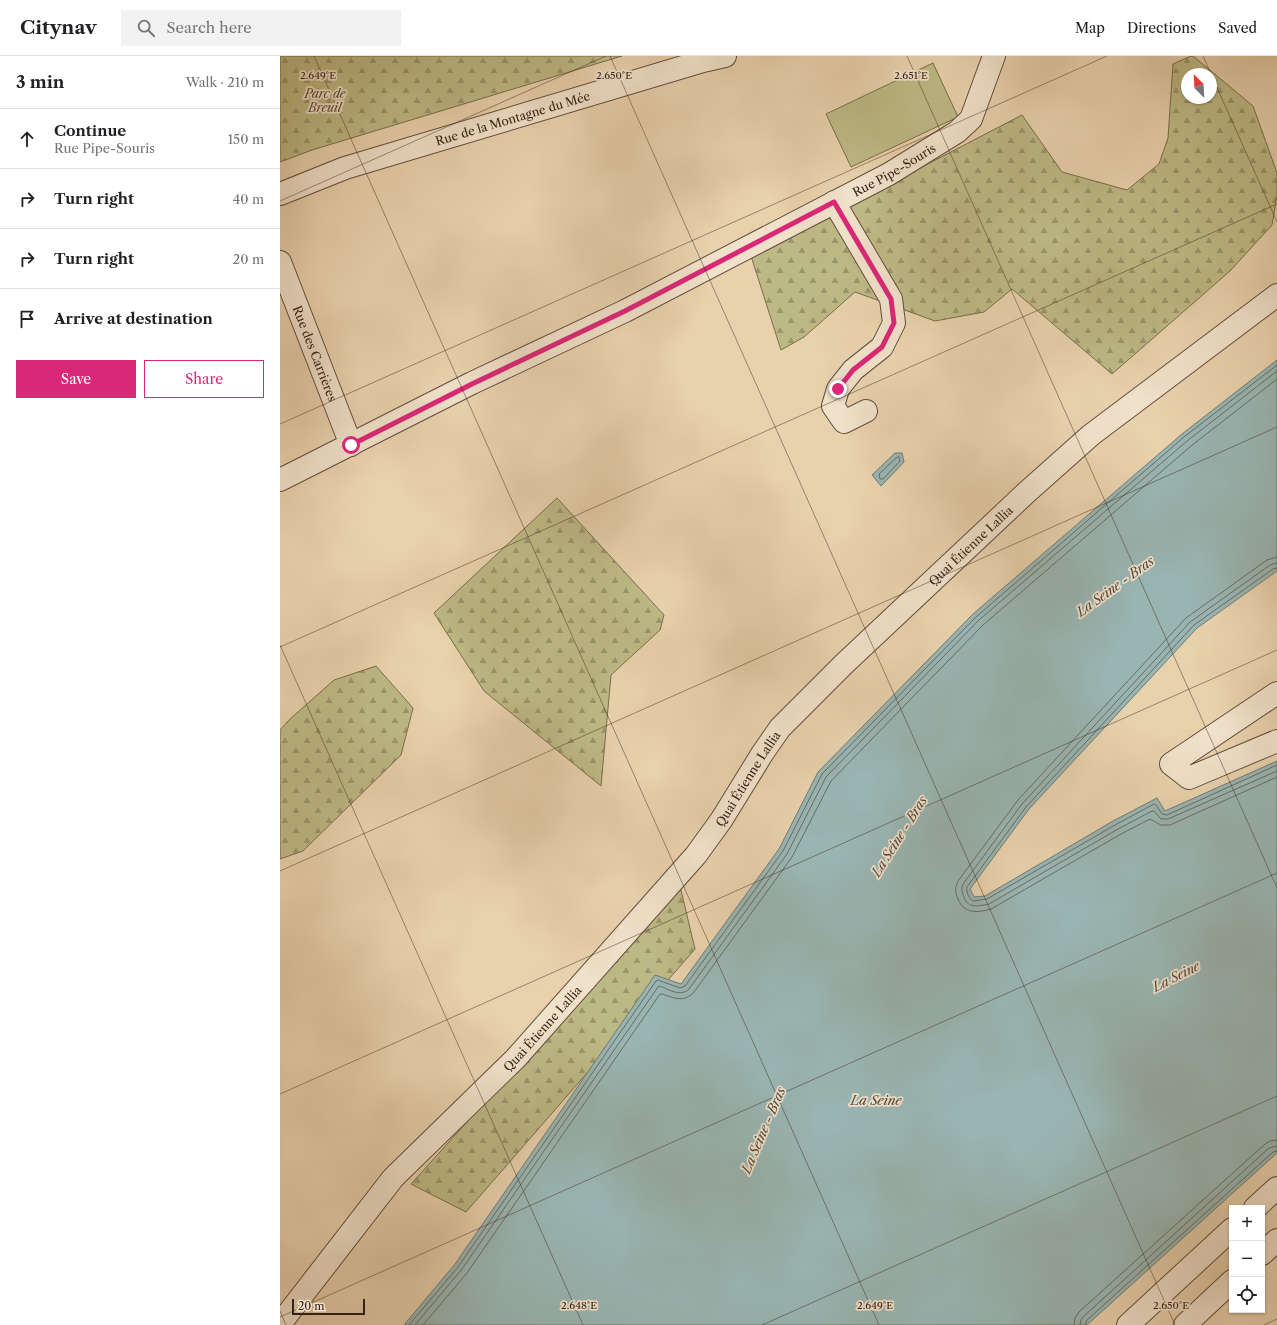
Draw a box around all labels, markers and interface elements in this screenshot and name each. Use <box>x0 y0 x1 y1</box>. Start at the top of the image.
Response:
search box <box>121 10 401 46</box>
text: Citynav <box>20 16 97 39</box>
icon: search <box>135 17 157 39</box>
text: Search here <box>167 18 252 37</box>
text: Map <box>1075 19 1105 37</box>
text: Directions <box>1127 19 1196 37</box>
text: Saved <box>1218 19 1257 37</box>
north arrow <box>1181 68 1217 104</box>
text: 2.649°E <box>300 69 336 82</box>
text: 2.650°E <box>596 69 632 82</box>
text: 2.651°E <box>894 69 928 82</box>
text: 3 min <box>16 72 65 92</box>
text: Walk · 210 m <box>186 74 264 90</box>
park label: Parc de Breuil <box>303 86 347 115</box>
street label: Rue de la Montagne du Mée <box>434 88 592 148</box>
text: Continue <box>54 121 126 140</box>
icon: ahead <box>16 128 38 150</box>
text: 150 m <box>228 131 264 147</box>
text: Rue Pipe-Souris <box>54 140 155 156</box>
street label: Rue Pipe-Souris <box>850 140 938 199</box>
icon: right <box>16 188 38 210</box>
text: Turn right <box>54 189 134 208</box>
text: 40 m <box>233 191 264 207</box>
icon: right <box>16 248 38 270</box>
text: Turn right <box>54 249 134 268</box>
text: 20 m <box>233 251 264 267</box>
street label: Rue des Carrières <box>290 303 341 403</box>
icon: arrive <box>16 308 38 330</box>
text: Arrive at destination <box>54 309 213 328</box>
button: Save <box>16 360 136 398</box>
button: Share <box>144 360 264 398</box>
route end <box>829 380 847 398</box>
route start <box>342 436 360 454</box>
street label: Quai Étienne Lallia <box>925 502 1016 588</box>
water label: La Seine - Bras <box>1072 552 1157 620</box>
street label: Quai Étienne Lallia <box>712 727 784 829</box>
water label: La Seine - Bras <box>867 792 930 880</box>
water label: La Seine <box>1149 957 1203 995</box>
street label: Quai Étienne Lallia <box>500 982 585 1074</box>
water label: La Seine - Bras <box>737 1084 788 1176</box>
water label: La Seine <box>850 1092 902 1108</box>
map controls <box>1229 1205 1265 1313</box>
button: + <box>1229 1205 1265 1241</box>
button: − <box>1229 1241 1265 1277</box>
button: locate <box>1229 1277 1265 1313</box>
scale bar <box>292 1297 365 1316</box>
text: 20 m <box>298 1299 324 1313</box>
text: 2.648°E <box>561 1299 597 1312</box>
text: 2.649°E <box>857 1299 893 1312</box>
text: 2.650°E <box>1153 1299 1189 1312</box>

